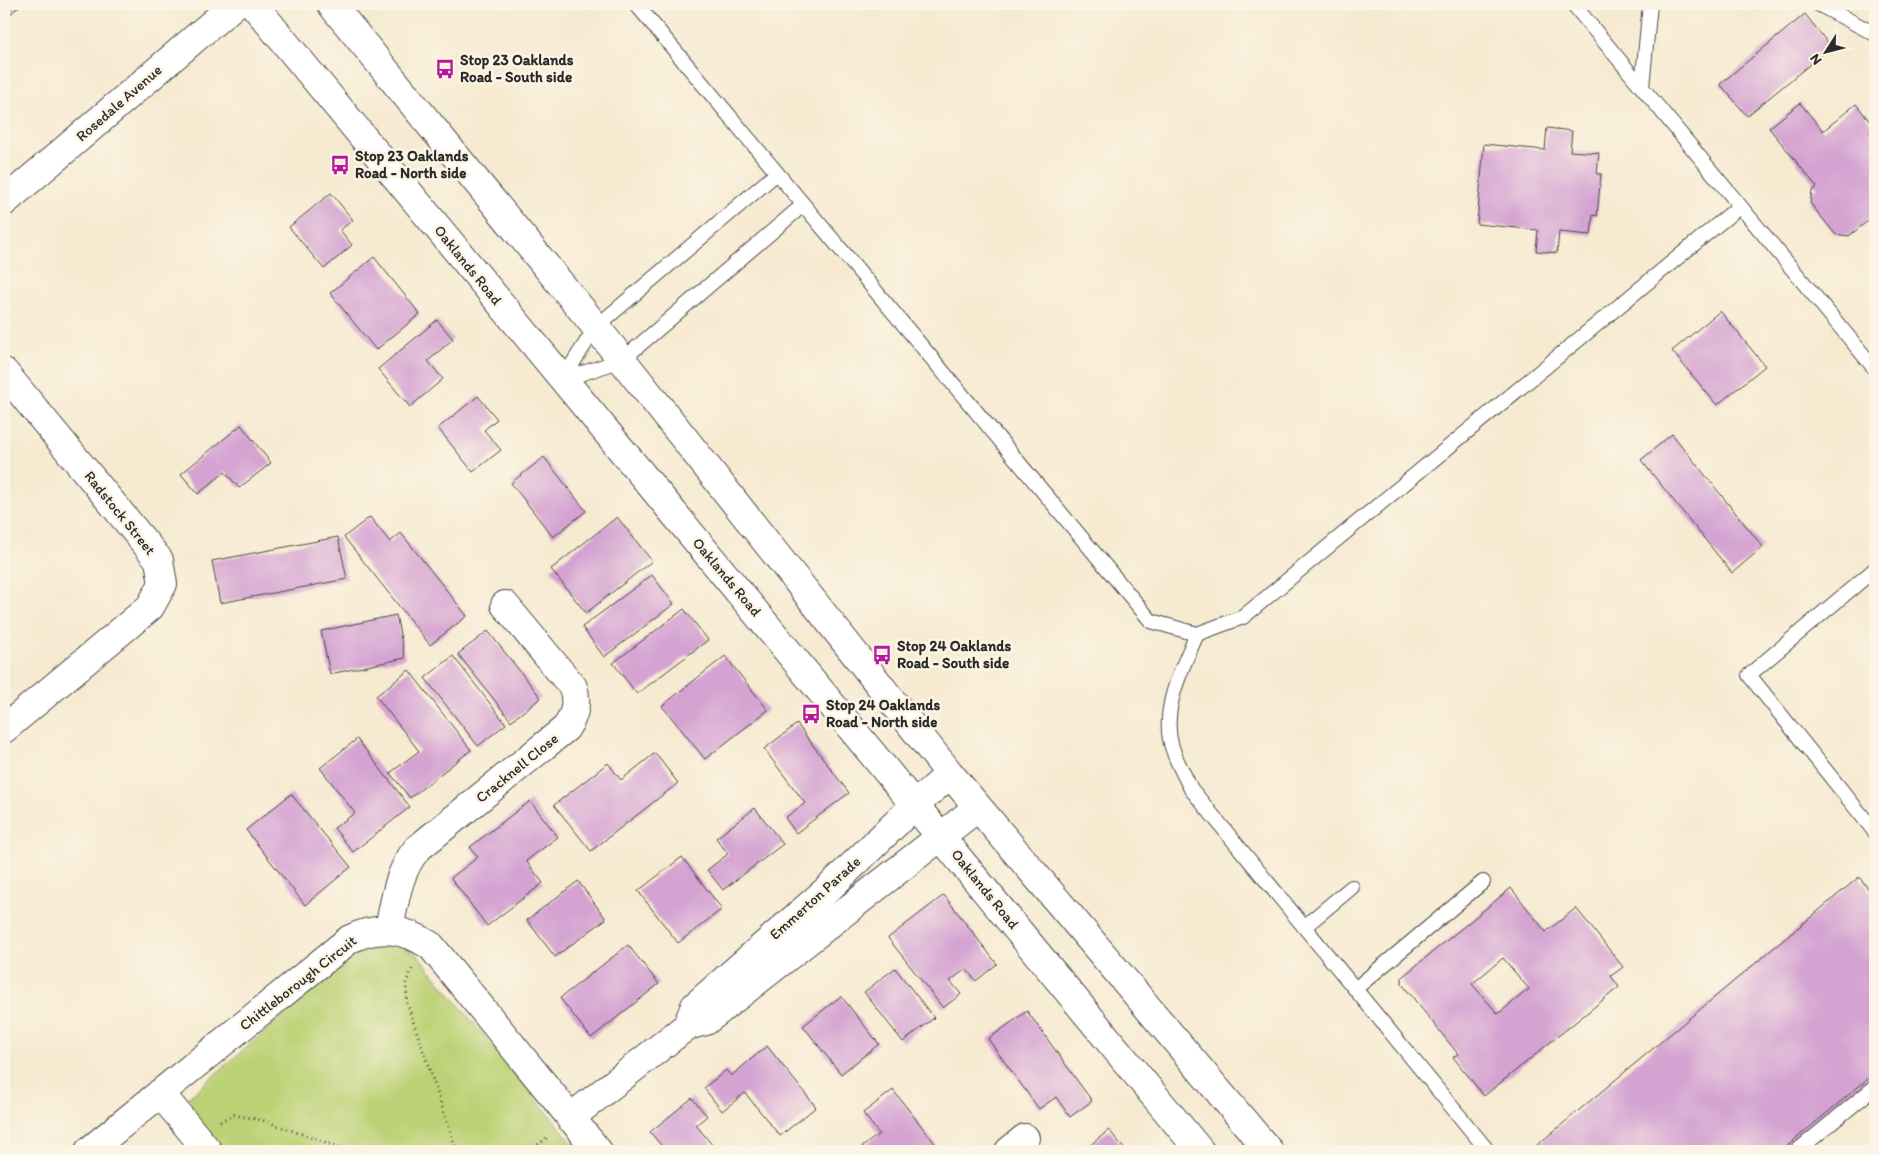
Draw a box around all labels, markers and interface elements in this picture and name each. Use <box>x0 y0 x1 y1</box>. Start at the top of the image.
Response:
north arrow <box>1802 28 1852 78</box>
place label: Stop 23 Oaklands Road - South side <box>460 51 574 86</box>
text: N <box>1806 51 1826 68</box>
bus stop icon: Stop 23 Oaklands Road - South side <box>434 58 456 80</box>
street label: Rosedale Avenue <box>72 61 166 145</box>
place label: Stop 23 Oaklands Road - North side <box>355 147 469 182</box>
bus stop icon: Stop 23 Oaklands Road - North side <box>329 154 351 176</box>
street label: Oaklands Road <box>430 221 506 309</box>
street label: Radstock Street <box>81 467 160 559</box>
street label: Oaklands Road <box>689 534 765 620</box>
place label: Stop 24 Oaklands Road - South side <box>897 637 1012 672</box>
bus stop icon: Stop 24 Oaklands Road - South side <box>871 644 893 666</box>
place label: Stop 24 Oaklands Road - North side <box>826 696 941 731</box>
bus stop icon: Stop 24 Oaklands Road - North side <box>800 703 822 725</box>
street label: Cracknell Close <box>472 729 562 807</box>
street label: Oaklands Road <box>947 845 1023 933</box>
street label: Emmerton Parade <box>766 852 864 944</box>
street label: Chittleborough Circuit <box>236 931 361 1034</box>

